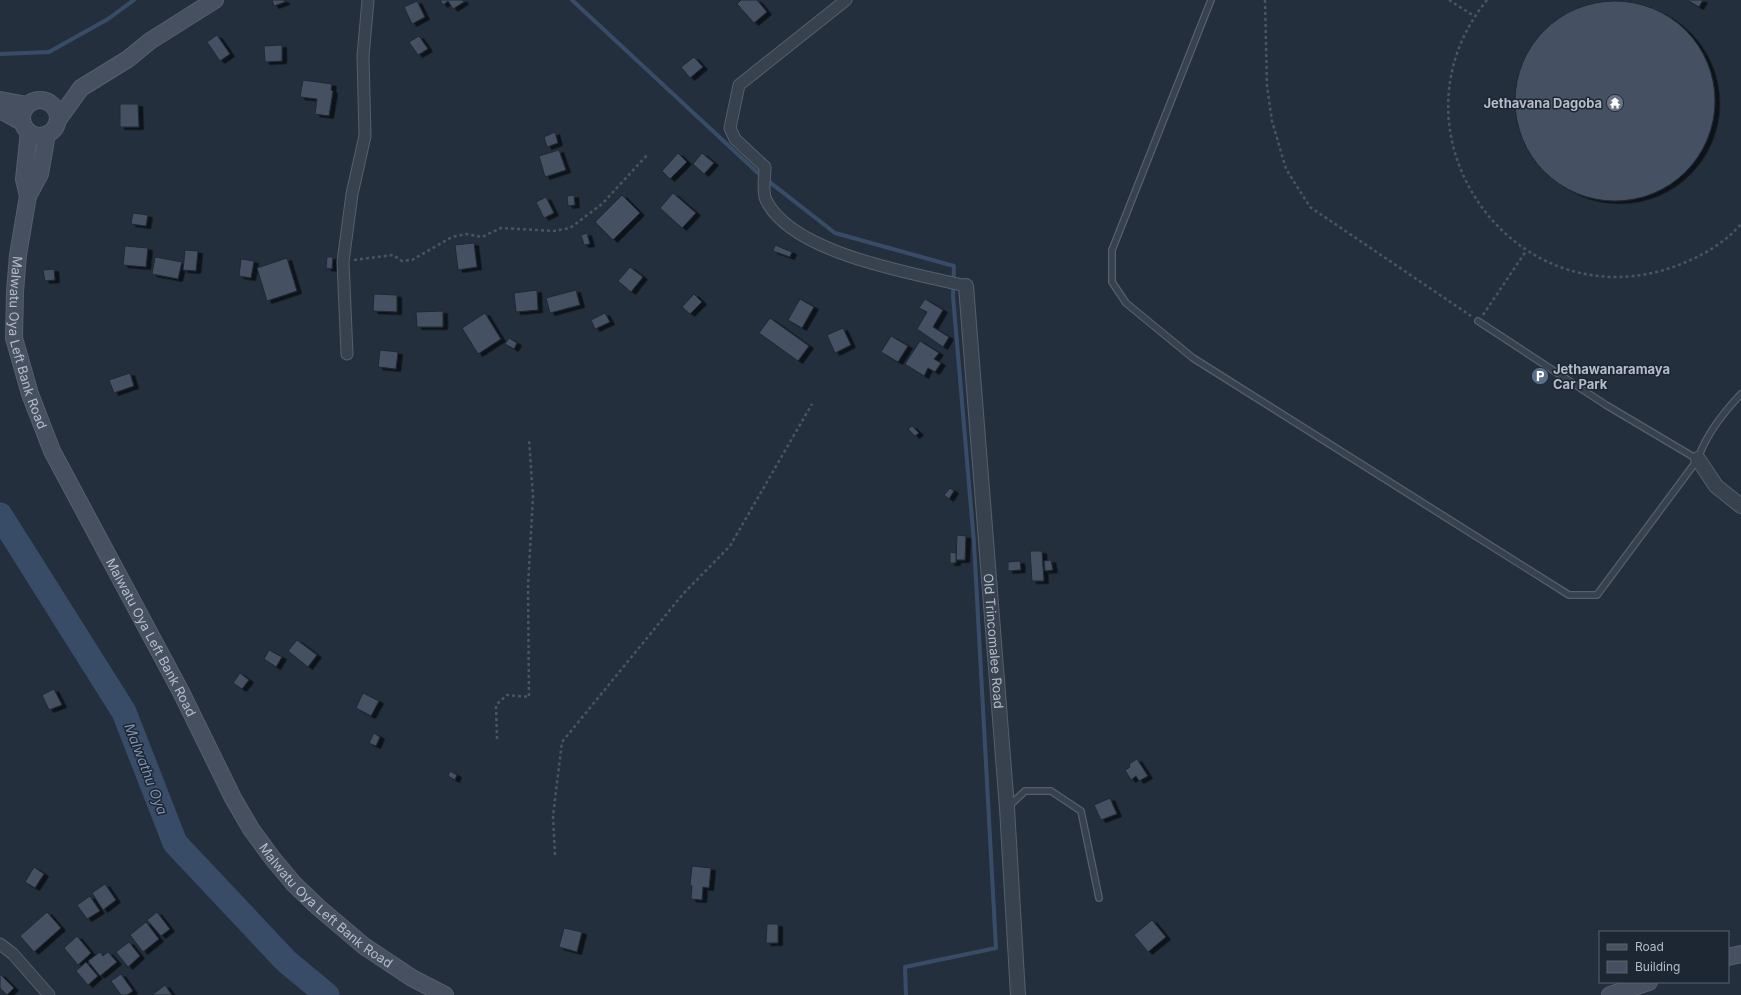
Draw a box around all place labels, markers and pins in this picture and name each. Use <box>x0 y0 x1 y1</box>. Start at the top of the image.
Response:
temple icon: Jethavana Dagoba <box>1605 93 1625 113</box>
place label: Jethavana Dagoba <box>1484 95 1602 111</box>
place label: Jethawanaramaya Car Park <box>1553 361 1670 392</box>
parking icon: Jethawanaramaya Car Park <box>1530 366 1550 386</box>

